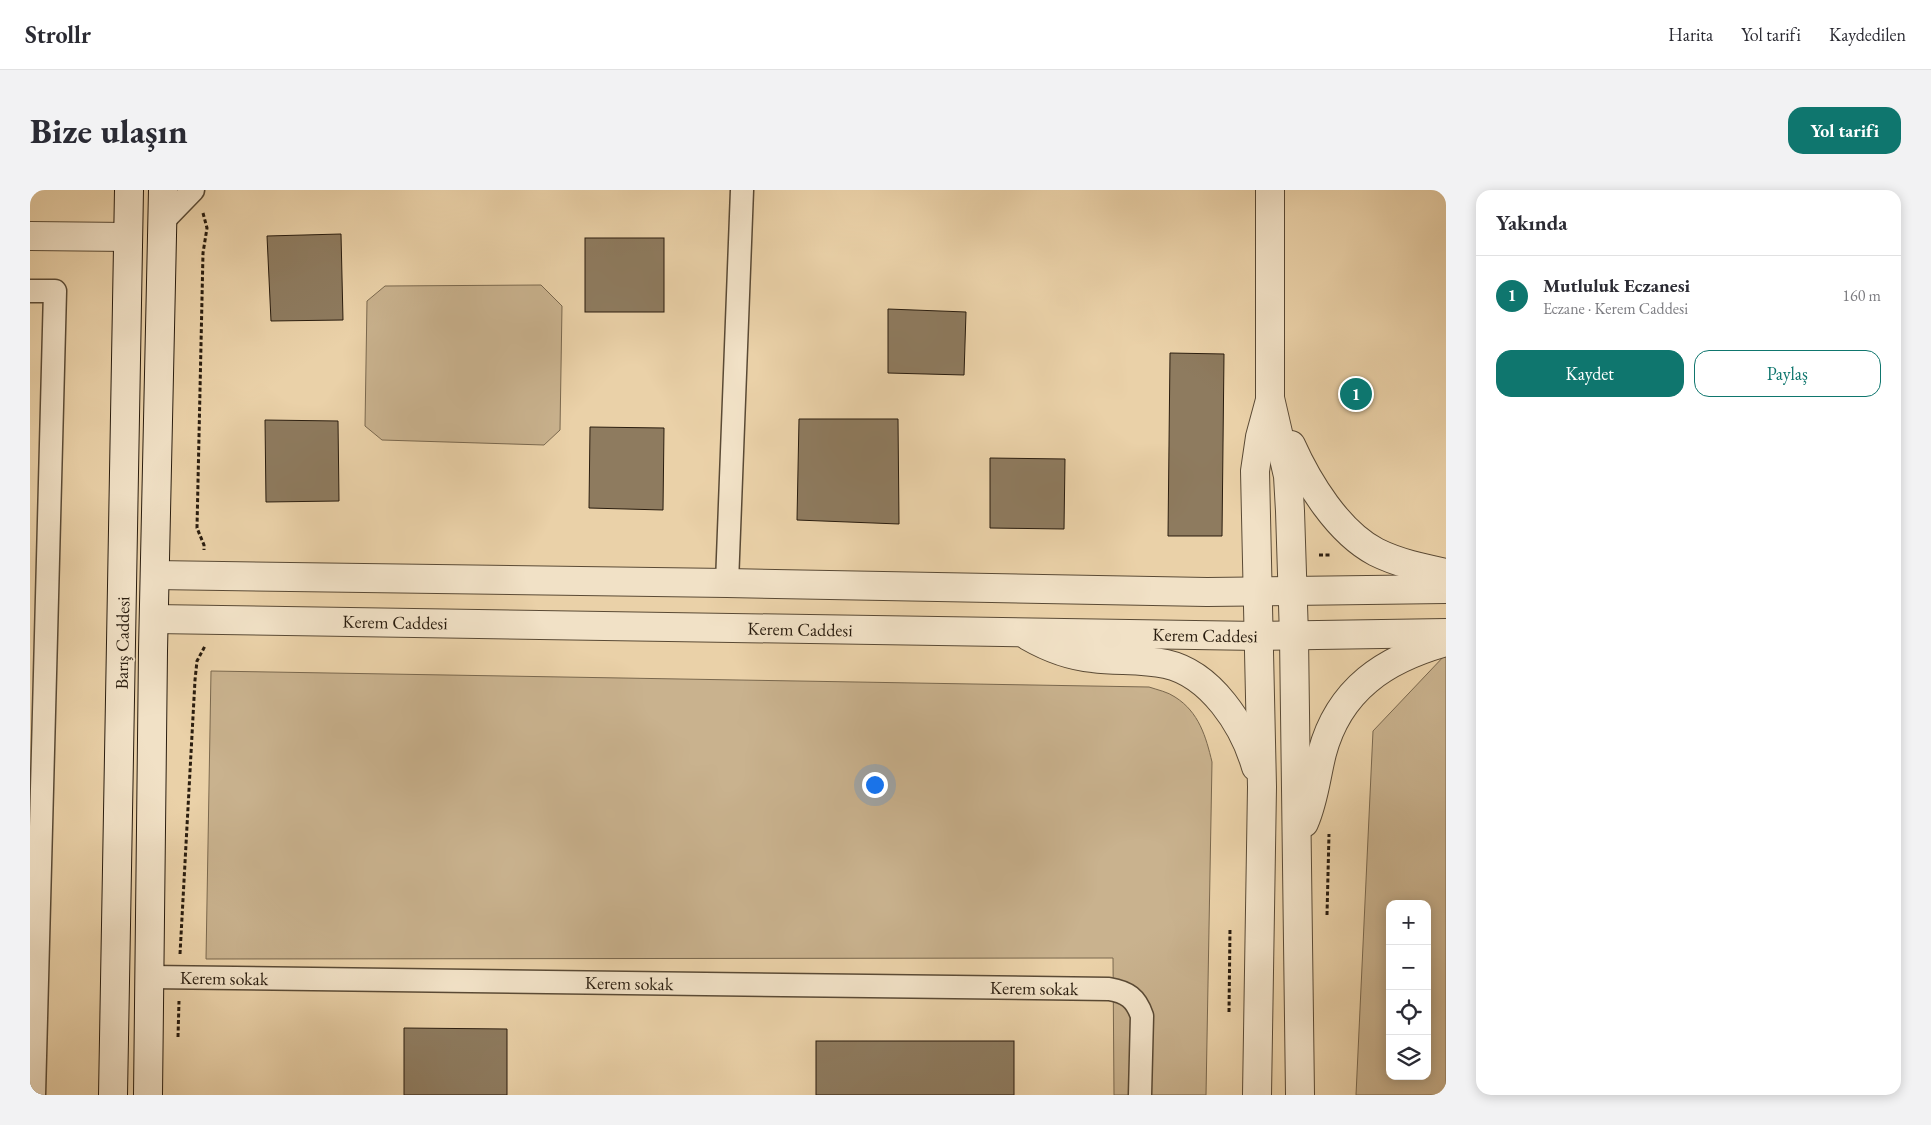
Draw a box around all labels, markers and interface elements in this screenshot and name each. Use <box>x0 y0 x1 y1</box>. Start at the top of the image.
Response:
text: Strollr <box>25 19 91 50</box>
text: Harita <box>1668 23 1713 46</box>
text: Yol tarifi <box>1741 23 1801 46</box>
text: Kaydedilen <box>1829 23 1906 46</box>
button: Yol tarifi <box>1788 107 1901 154</box>
text: Bize ulaşın <box>30 108 188 153</box>
text: Yakında <box>1496 209 1567 236</box>
text: Mutluluk Eczanesi <box>1543 273 1690 298</box>
text: 1 <box>1508 285 1516 306</box>
text: 160 m <box>1842 285 1881 306</box>
text: Eczane · Kerem Caddesi <box>1543 298 1688 319</box>
button: Kaydet <box>1496 350 1684 397</box>
button: Paylaş <box>1694 350 1881 397</box>
pin: 1 <box>1340 375 1372 413</box>
street label: Barış Caddesi <box>110 596 134 690</box>
street label: Kerem Caddesi <box>342 610 448 634</box>
street label: Kerem Caddesi <box>747 617 853 641</box>
street label: Kerem Caddesi <box>1152 623 1258 647</box>
your location <box>862 772 888 798</box>
map controls <box>1386 900 1431 1080</box>
button: + <box>1386 900 1431 945</box>
button: − <box>1386 945 1431 990</box>
street label: Kerem sokak <box>180 966 269 990</box>
street label: Kerem sokak <box>585 971 674 995</box>
street label: Kerem sokak <box>990 976 1079 1000</box>
button: locate <box>1386 990 1431 1035</box>
button: layers <box>1386 1035 1431 1080</box>

